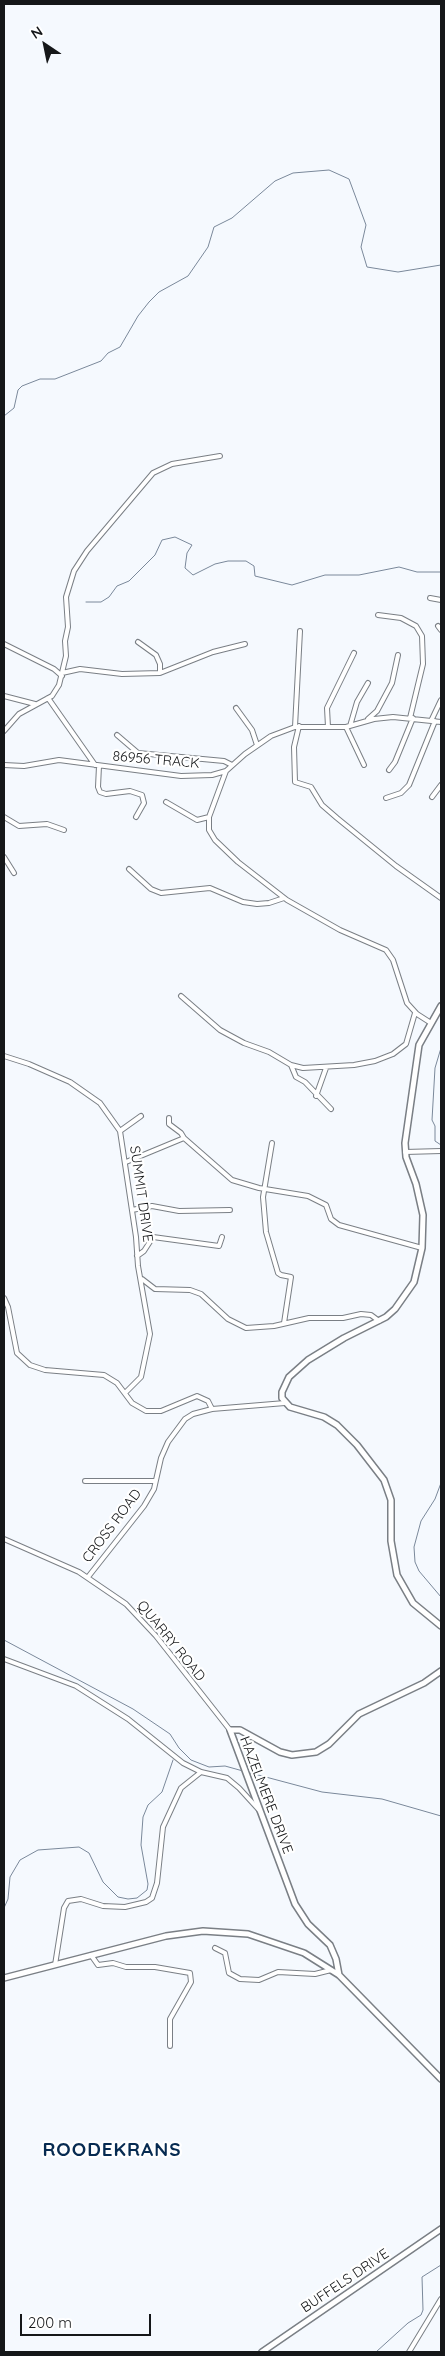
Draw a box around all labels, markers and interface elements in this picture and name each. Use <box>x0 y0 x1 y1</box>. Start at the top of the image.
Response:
north arrow <box>20 20 70 70</box>
text: N <box>27 22 46 43</box>
street label: 86956 TRACK <box>112 748 200 772</box>
street label: SUMMIT DRIVE <box>126 1145 156 1243</box>
street label: CROSS ROAD <box>79 1486 145 1566</box>
street label: QUARRY ROAD <box>133 1597 209 1685</box>
street label: HAZELMERE DRIVE <box>236 1734 296 1856</box>
district label: ROODEKRANS <box>41 2139 183 2161</box>
street label: BUFFELS DRIVE <box>298 2245 392 2317</box>
scale bar <box>22 2304 154 2336</box>
text: 200 m <box>28 2313 72 2332</box>

